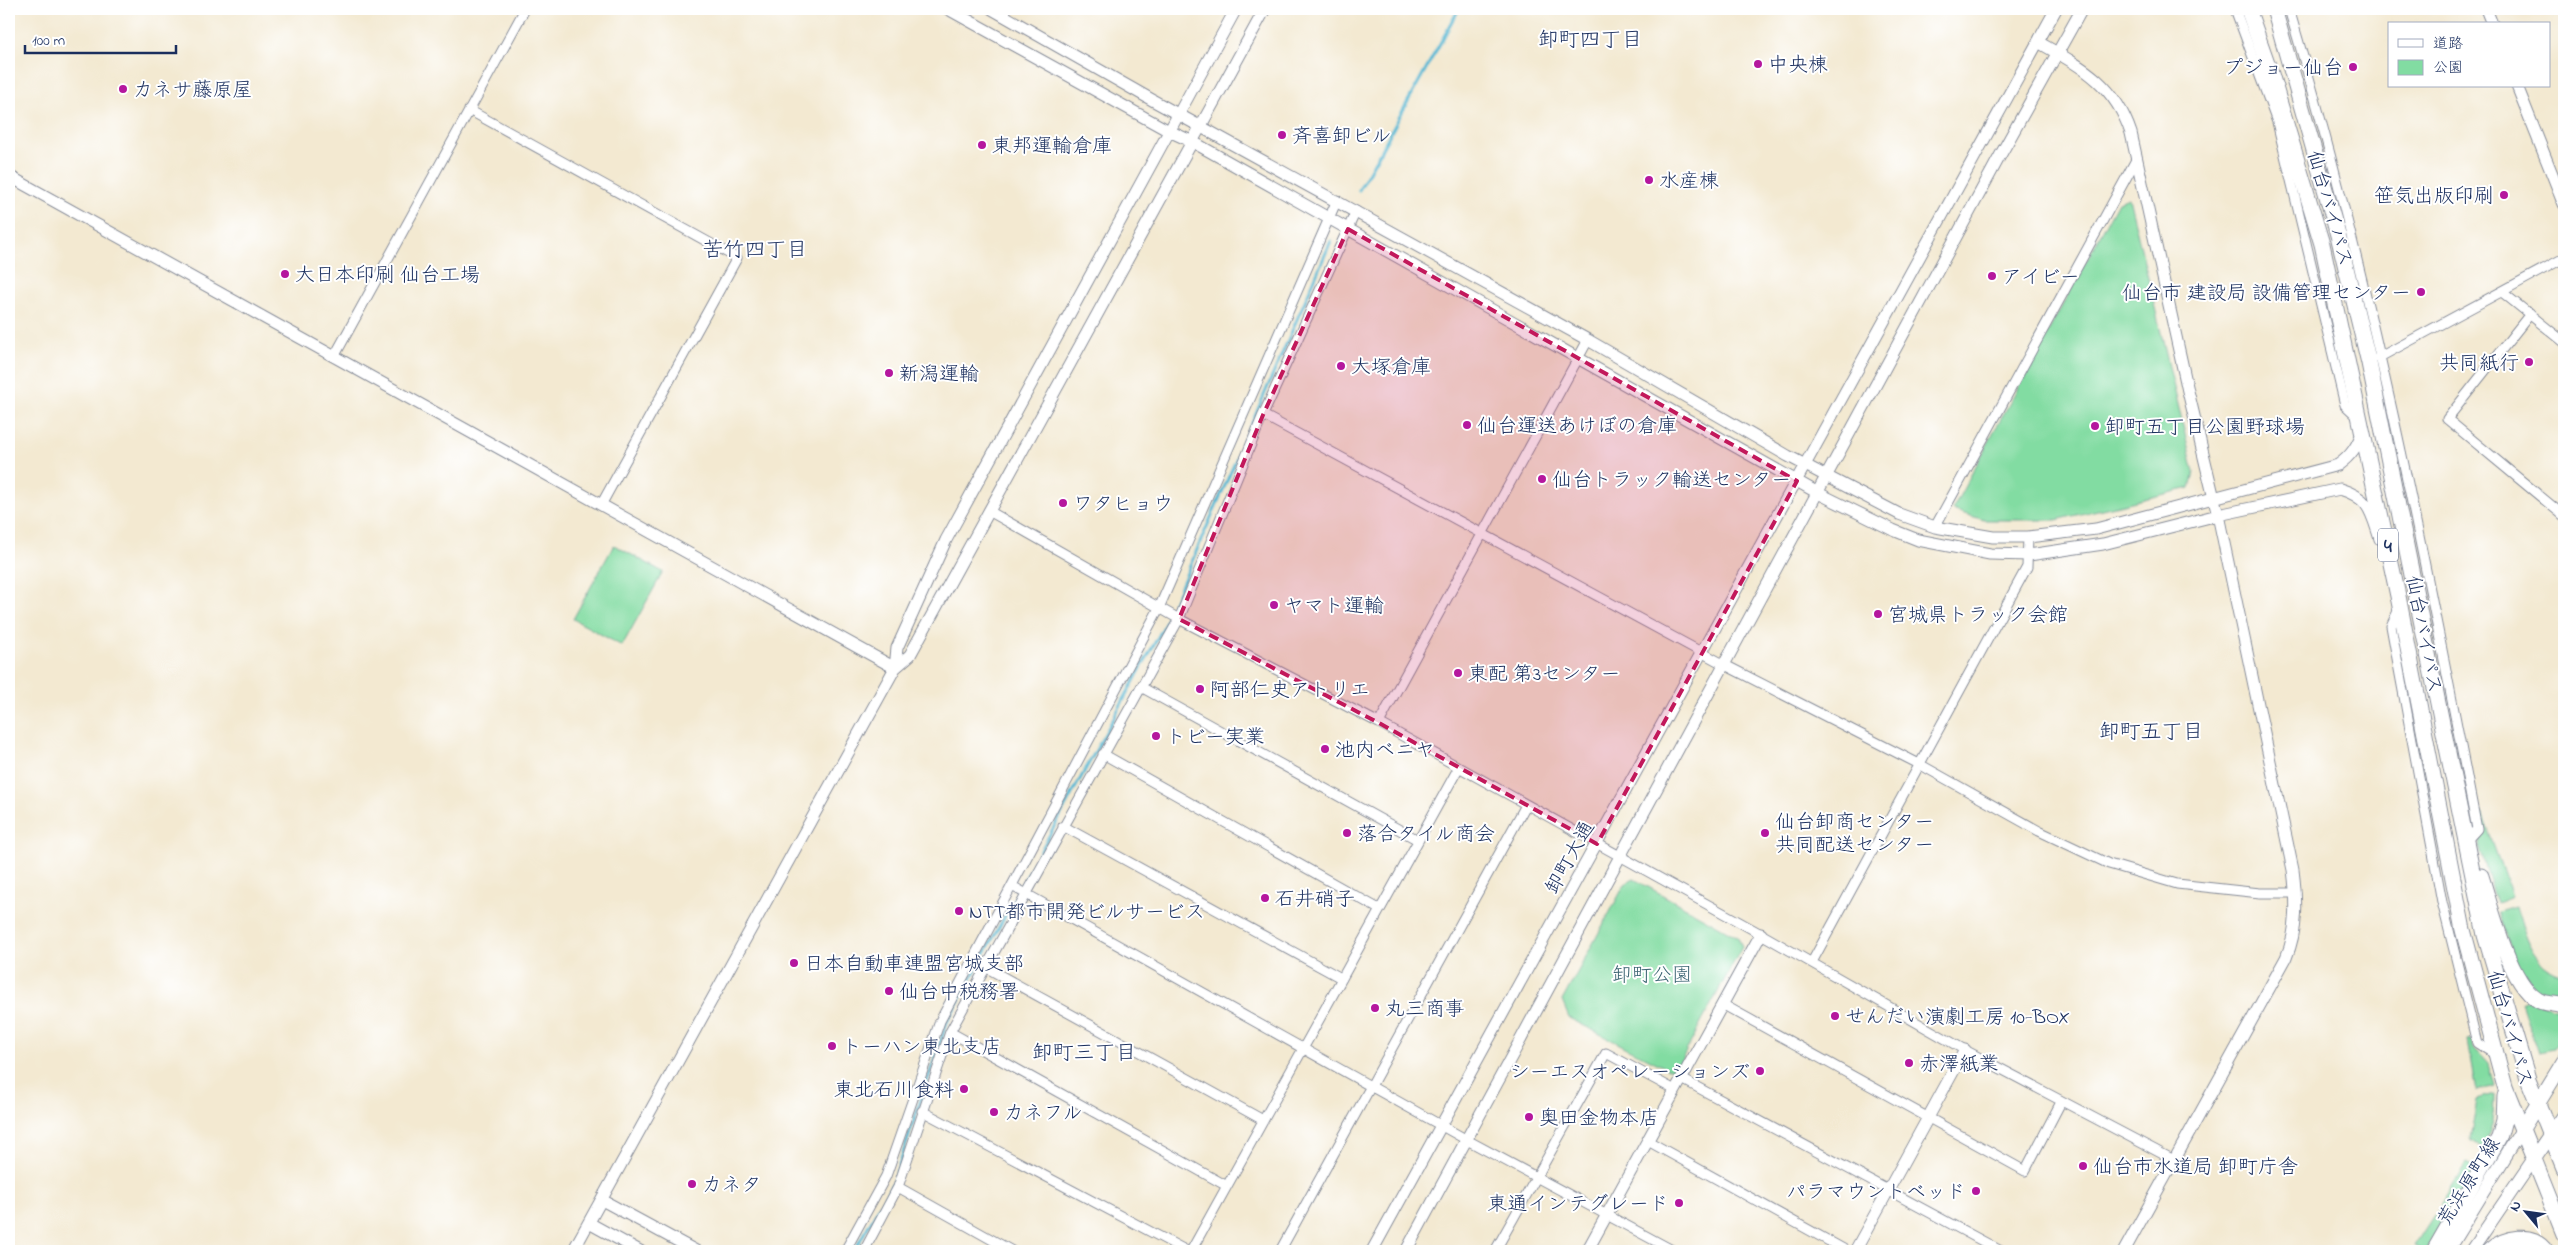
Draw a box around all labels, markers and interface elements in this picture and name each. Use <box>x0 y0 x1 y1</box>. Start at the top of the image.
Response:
scale bar <box>25 22 176 54</box>
legend <box>2388 22 2550 88</box>
district label: 卸町四丁目 <box>1538 26 1643 56</box>
text: 100 m <box>32 30 65 52</box>
text: 道路 <box>2433 33 2463 55</box>
place label: 中央棟 <box>1768 52 1828 81</box>
place label: プジョー仙台 <box>2223 55 2343 84</box>
text: 公園 <box>2433 57 2463 79</box>
marker: 中央棟 <box>1752 58 1764 70</box>
marker: プジョー仙台 <box>2347 61 2359 73</box>
place label: カネサ藤原屋 <box>133 77 253 106</box>
marker: カネサ藤原屋 <box>117 83 129 95</box>
place label: 斉喜卸ビル <box>1292 123 1392 152</box>
marker: 斉喜卸ビル <box>1276 129 1288 141</box>
place label: 東邦運輸倉庫 <box>992 133 1112 162</box>
marker: 東邦運輸倉庫 <box>976 139 988 151</box>
street label: 仙台バイパス <box>2298 147 2359 270</box>
place label: 水産棟 <box>1659 168 1719 197</box>
marker: 水産棟 <box>1643 174 1655 186</box>
place label: 笹気出版印刷 <box>2374 183 2494 212</box>
marker: 笹気出版印刷 <box>2498 189 2510 201</box>
district label: 苦竹四丁目 <box>703 236 808 266</box>
place label: 大日本印刷 仙台工場 <box>295 262 480 291</box>
place label: アイビー <box>2002 264 2080 293</box>
marker: 大日本印刷 仙台工場 <box>279 268 291 280</box>
marker: アイビー <box>1986 270 1998 282</box>
place label: 仙台市 建設局 設備管理センター <box>2122 280 2411 309</box>
marker: 仙台市 建設局 設備管理センター <box>2415 286 2427 298</box>
place label: 共同紙行 <box>2439 350 2519 379</box>
place label: 大塚倉庫 <box>1351 354 1431 383</box>
marker: 共同紙行 <box>2523 356 2535 368</box>
marker: 大塚倉庫 <box>1335 360 1347 372</box>
place label: 新潟運輸 <box>899 361 979 390</box>
marker: 新潟運輸 <box>883 367 895 379</box>
place label: 仙台運送あけぼの倉庫 <box>1477 413 1677 442</box>
place label: 卸町五丁目公園野球場 <box>2105 414 2305 443</box>
marker: 仙台運送あけぼの倉庫 <box>1461 419 1473 431</box>
marker: 卸町五丁目公園野球場 <box>2089 420 2101 432</box>
place label: 仙台トラック輸送センター <box>1552 467 1791 496</box>
marker: 仙台トラック輸送センター <box>1536 473 1548 485</box>
place label: ワタヒョウ <box>1073 491 1173 520</box>
marker: ワタヒョウ <box>1057 497 1069 509</box>
road number: 4 <box>2378 528 2398 562</box>
street label: 仙台バイパス <box>2397 573 2448 696</box>
place label: ヤマト運輸 <box>1284 593 1384 622</box>
marker: ヤマト運輸 <box>1268 599 1280 611</box>
place label: 宮城県トラック会館 <box>1888 602 2068 631</box>
marker: 宮城県トラック会館 <box>1872 608 1884 620</box>
place label: 東配 第3センター <box>1468 661 1620 690</box>
marker: 東配 第3センター <box>1452 667 1464 679</box>
place label: 阿部仁史アトリエ <box>1210 677 1370 706</box>
marker: 阿部仁史アトリエ <box>1194 683 1206 695</box>
district label: 卸町五丁目 <box>2099 718 2204 748</box>
place label: トビー実業 <box>1166 724 1265 753</box>
marker: トビー実業 <box>1150 730 1162 742</box>
place label: 池内ベニヤ <box>1335 737 1435 766</box>
marker: 池内ベニヤ <box>1319 743 1331 755</box>
place label: 仙台卸商センター 共同配送センター <box>1775 809 1934 861</box>
street label: 卸町大通 <box>1539 816 1603 900</box>
place label: 落合タイル商会 <box>1357 821 1495 850</box>
marker: 落合タイル商会 <box>1341 827 1353 839</box>
marker: 仙台卸商センター 共同配送センター <box>1759 827 1771 839</box>
place label: 石井硝子 <box>1275 886 1355 915</box>
marker: 石井硝子 <box>1259 892 1271 904</box>
place label: NTT都市開発ビルサービス <box>969 899 1205 928</box>
marker: NTT都市開発ビルサービス <box>953 905 965 917</box>
place label: 日本自動車連盟宮城支部 <box>804 951 1024 980</box>
marker: 日本自動車連盟宮城支部 <box>788 957 800 969</box>
park label: 卸町公園 <box>1612 962 1692 991</box>
street label: 仙台バイパス <box>2478 967 2539 1090</box>
place label: 仙台中税務署 <box>899 979 1019 1008</box>
marker: 仙台中税務署 <box>883 985 895 997</box>
place label: 丸三商事 <box>1385 996 1465 1025</box>
marker: 丸三商事 <box>1369 1002 1381 1014</box>
place label: せんだい演劇工房 10-BOX <box>1845 1004 2070 1033</box>
marker: せんだい演劇工房 10-BOX <box>1829 1010 1841 1022</box>
place label: トーハン東北支店 <box>842 1034 1002 1063</box>
district label: 卸町三丁目 <box>1032 1039 1137 1069</box>
marker: トーハン東北支店 <box>826 1040 838 1052</box>
place label: 赤澤紙業 <box>1919 1051 1999 1080</box>
marker: 赤澤紙業 <box>1903 1057 1915 1069</box>
place label: シーエスオペレーションズ <box>1510 1059 1750 1088</box>
marker: シーエスオペレーションズ <box>1754 1065 1766 1077</box>
place label: 東北石川食料 <box>834 1077 954 1106</box>
marker: 東北石川食料 <box>958 1083 970 1095</box>
place label: カネフル <box>1004 1100 1083 1129</box>
place label: 奥田金物本店 <box>1539 1105 1659 1134</box>
marker: カネフル <box>988 1106 1000 1118</box>
marker: 奥田金物本店 <box>1523 1111 1535 1123</box>
street label: 荒浜原町線 <box>2431 1132 2509 1232</box>
place label: 仙台市水道局 卸町庁舎 <box>2093 1154 2298 1183</box>
marker: 仙台市水道局 卸町庁舎 <box>2077 1160 2089 1172</box>
place label: カネタ <box>702 1172 762 1201</box>
marker: カネタ <box>686 1178 698 1190</box>
place label: パラマウントベッド <box>1786 1179 1966 1208</box>
marker: パラマウントベッド <box>1970 1185 1982 1197</box>
north arrow <box>2500 1188 2550 1238</box>
place label: 東通インテグレード <box>1487 1191 1669 1220</box>
marker: 東通インテグレード <box>1673 1197 1685 1209</box>
text: N <box>2504 1197 2527 1216</box>

